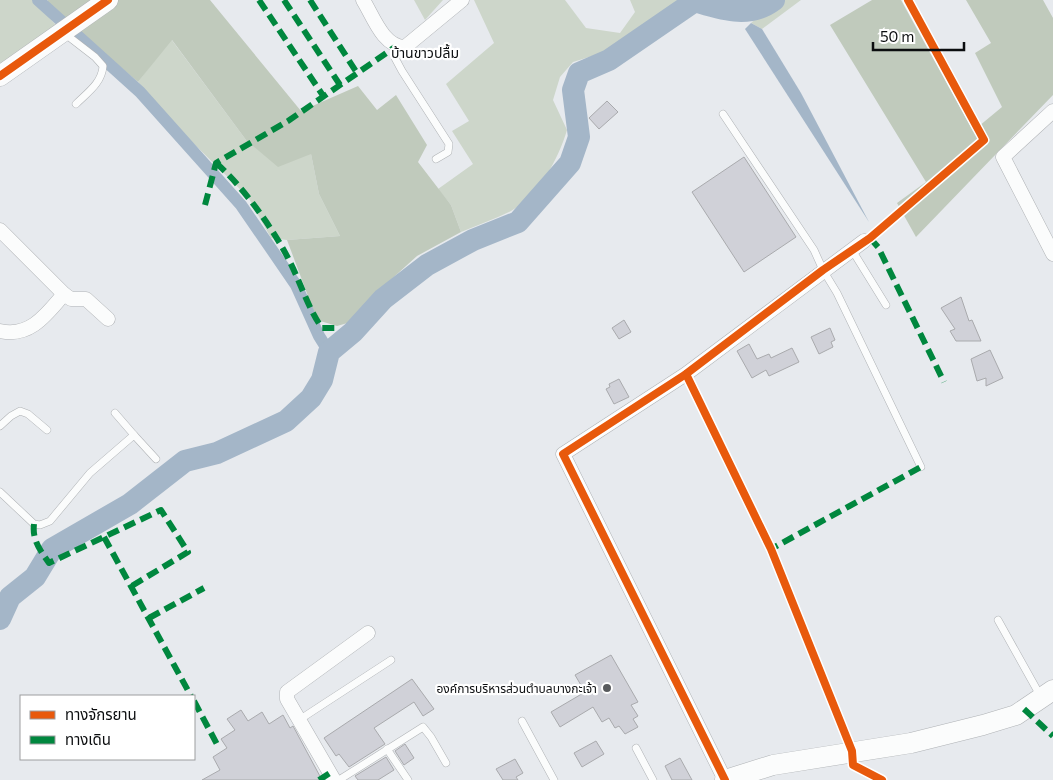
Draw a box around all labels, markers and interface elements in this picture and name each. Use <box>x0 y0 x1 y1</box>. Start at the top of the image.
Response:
scale bar <box>873 20 964 52</box>
text: 50 m <box>880 27 914 45</box>
district label: บ้านขาวปลื้ม <box>391 43 459 61</box>
place label: องค์การบริหารส่วนตำบลบางกะเจ้า <box>436 681 597 695</box>
marker: องค์การบริหารส่วนตำบลบางกะเจ้า <box>601 682 613 694</box>
legend <box>20 695 195 760</box>
text: ทางจักรยาน <box>65 705 137 723</box>
text: ทางเดิน <box>65 730 111 748</box>

